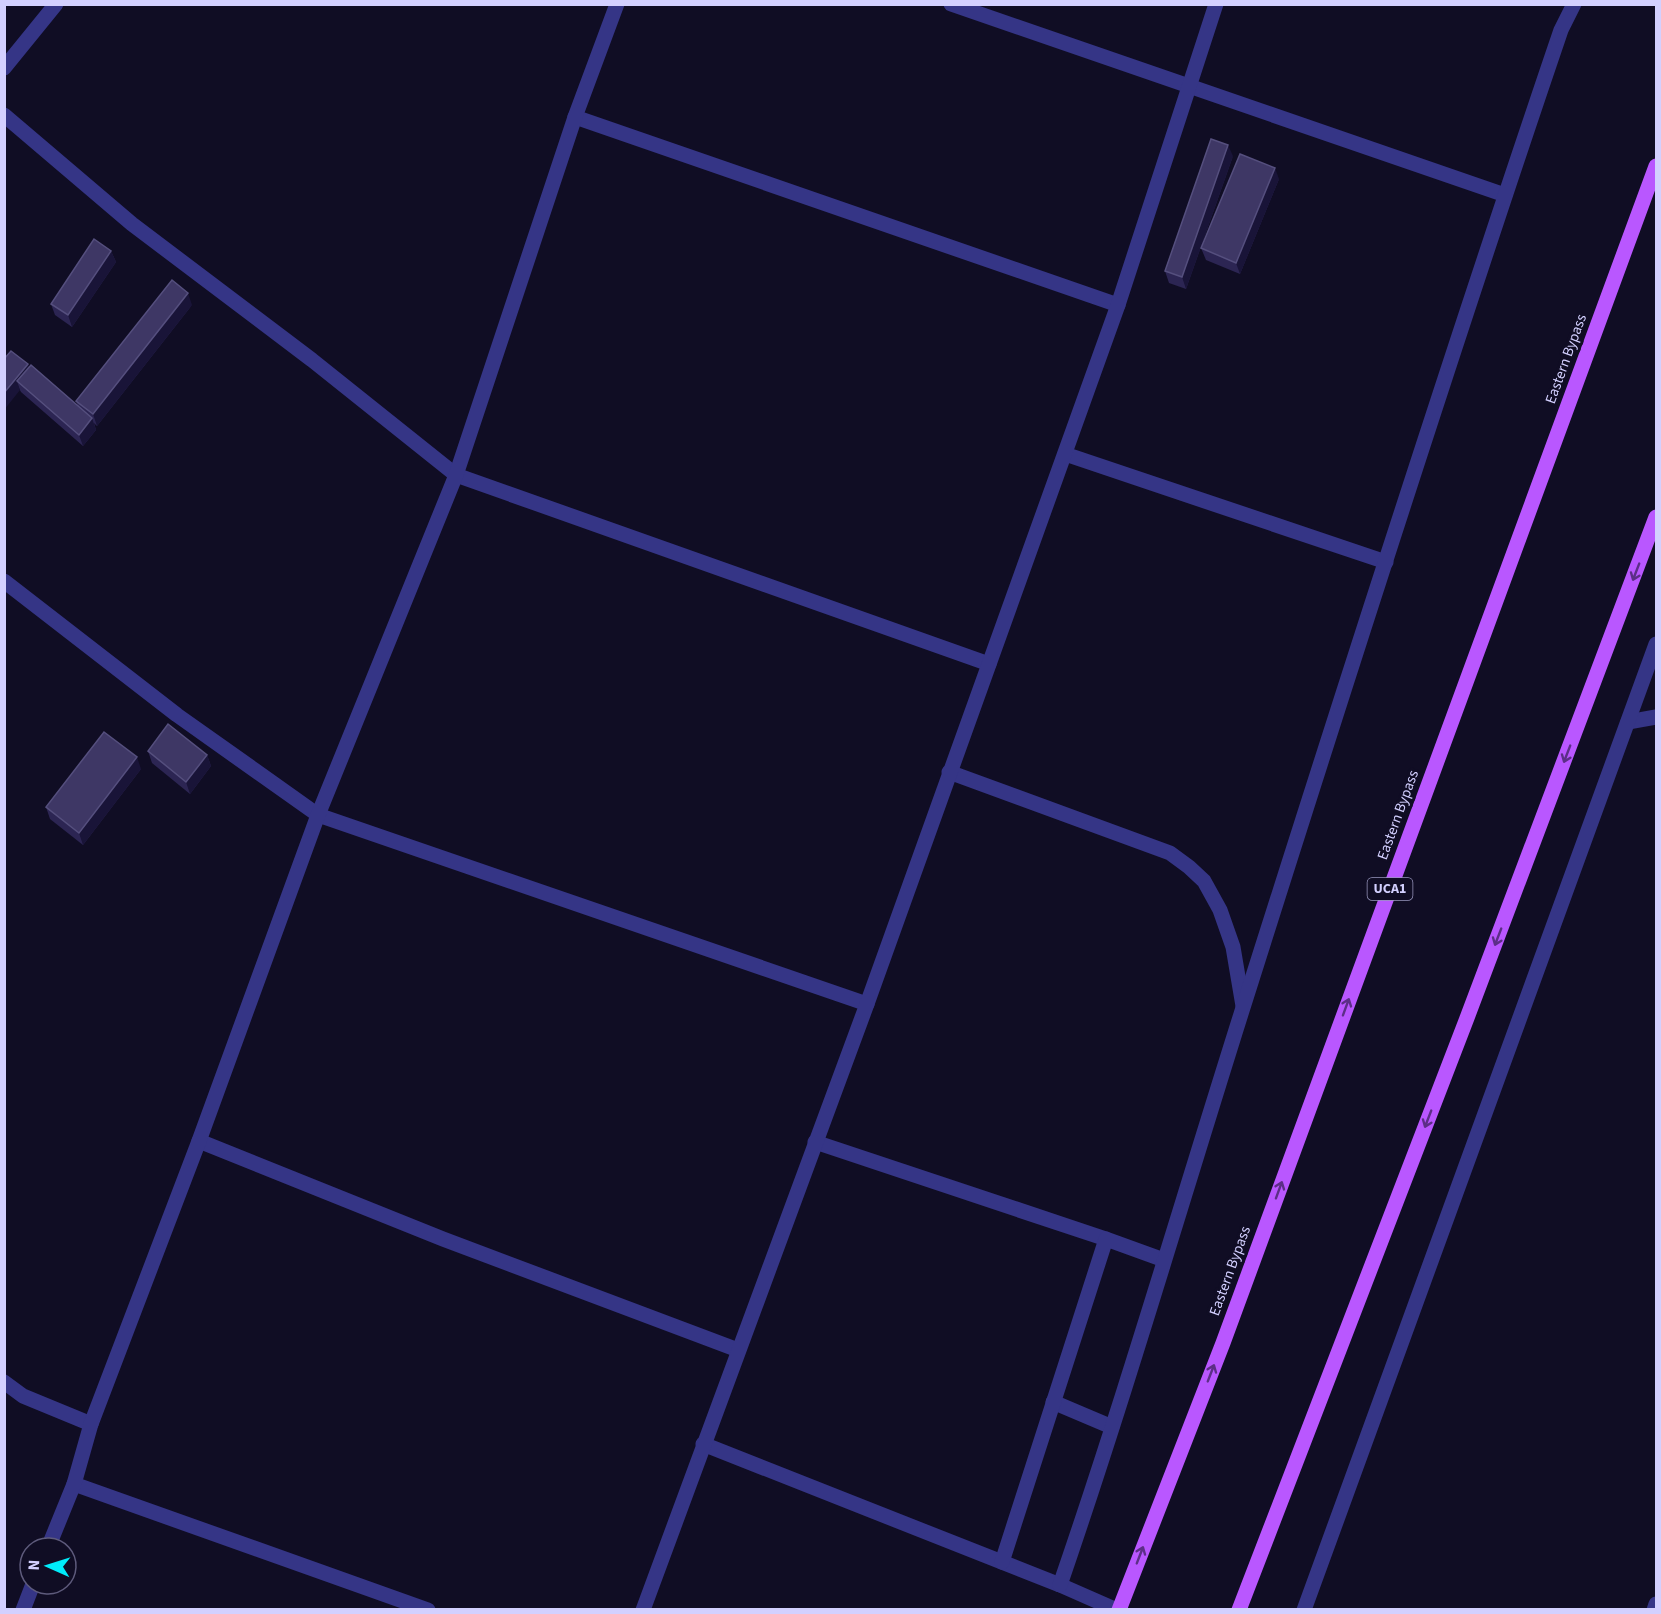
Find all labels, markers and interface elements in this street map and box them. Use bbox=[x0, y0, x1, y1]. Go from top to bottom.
street label: Eastern Bypass bbox=[1540, 311, 1592, 407]
one-way arrow bbox=[1630, 562, 1641, 581]
one-way arrow bbox=[1561, 745, 1572, 763]
street label: Eastern Bypass bbox=[1372, 767, 1424, 863]
road number: UCA1 bbox=[1368, 878, 1412, 900]
one-way arrow bbox=[1492, 927, 1503, 946]
one-way arrow bbox=[1342, 999, 1353, 1017]
one-way arrow bbox=[1422, 1109, 1433, 1128]
one-way arrow bbox=[1274, 1182, 1285, 1200]
street label: Eastern Bypass bbox=[1204, 1223, 1256, 1319]
one-way arrow bbox=[1206, 1364, 1217, 1383]
north arrow bbox=[18, 1536, 78, 1596]
one-way arrow bbox=[1136, 1546, 1147, 1565]
text: N bbox=[23, 1559, 45, 1571]

